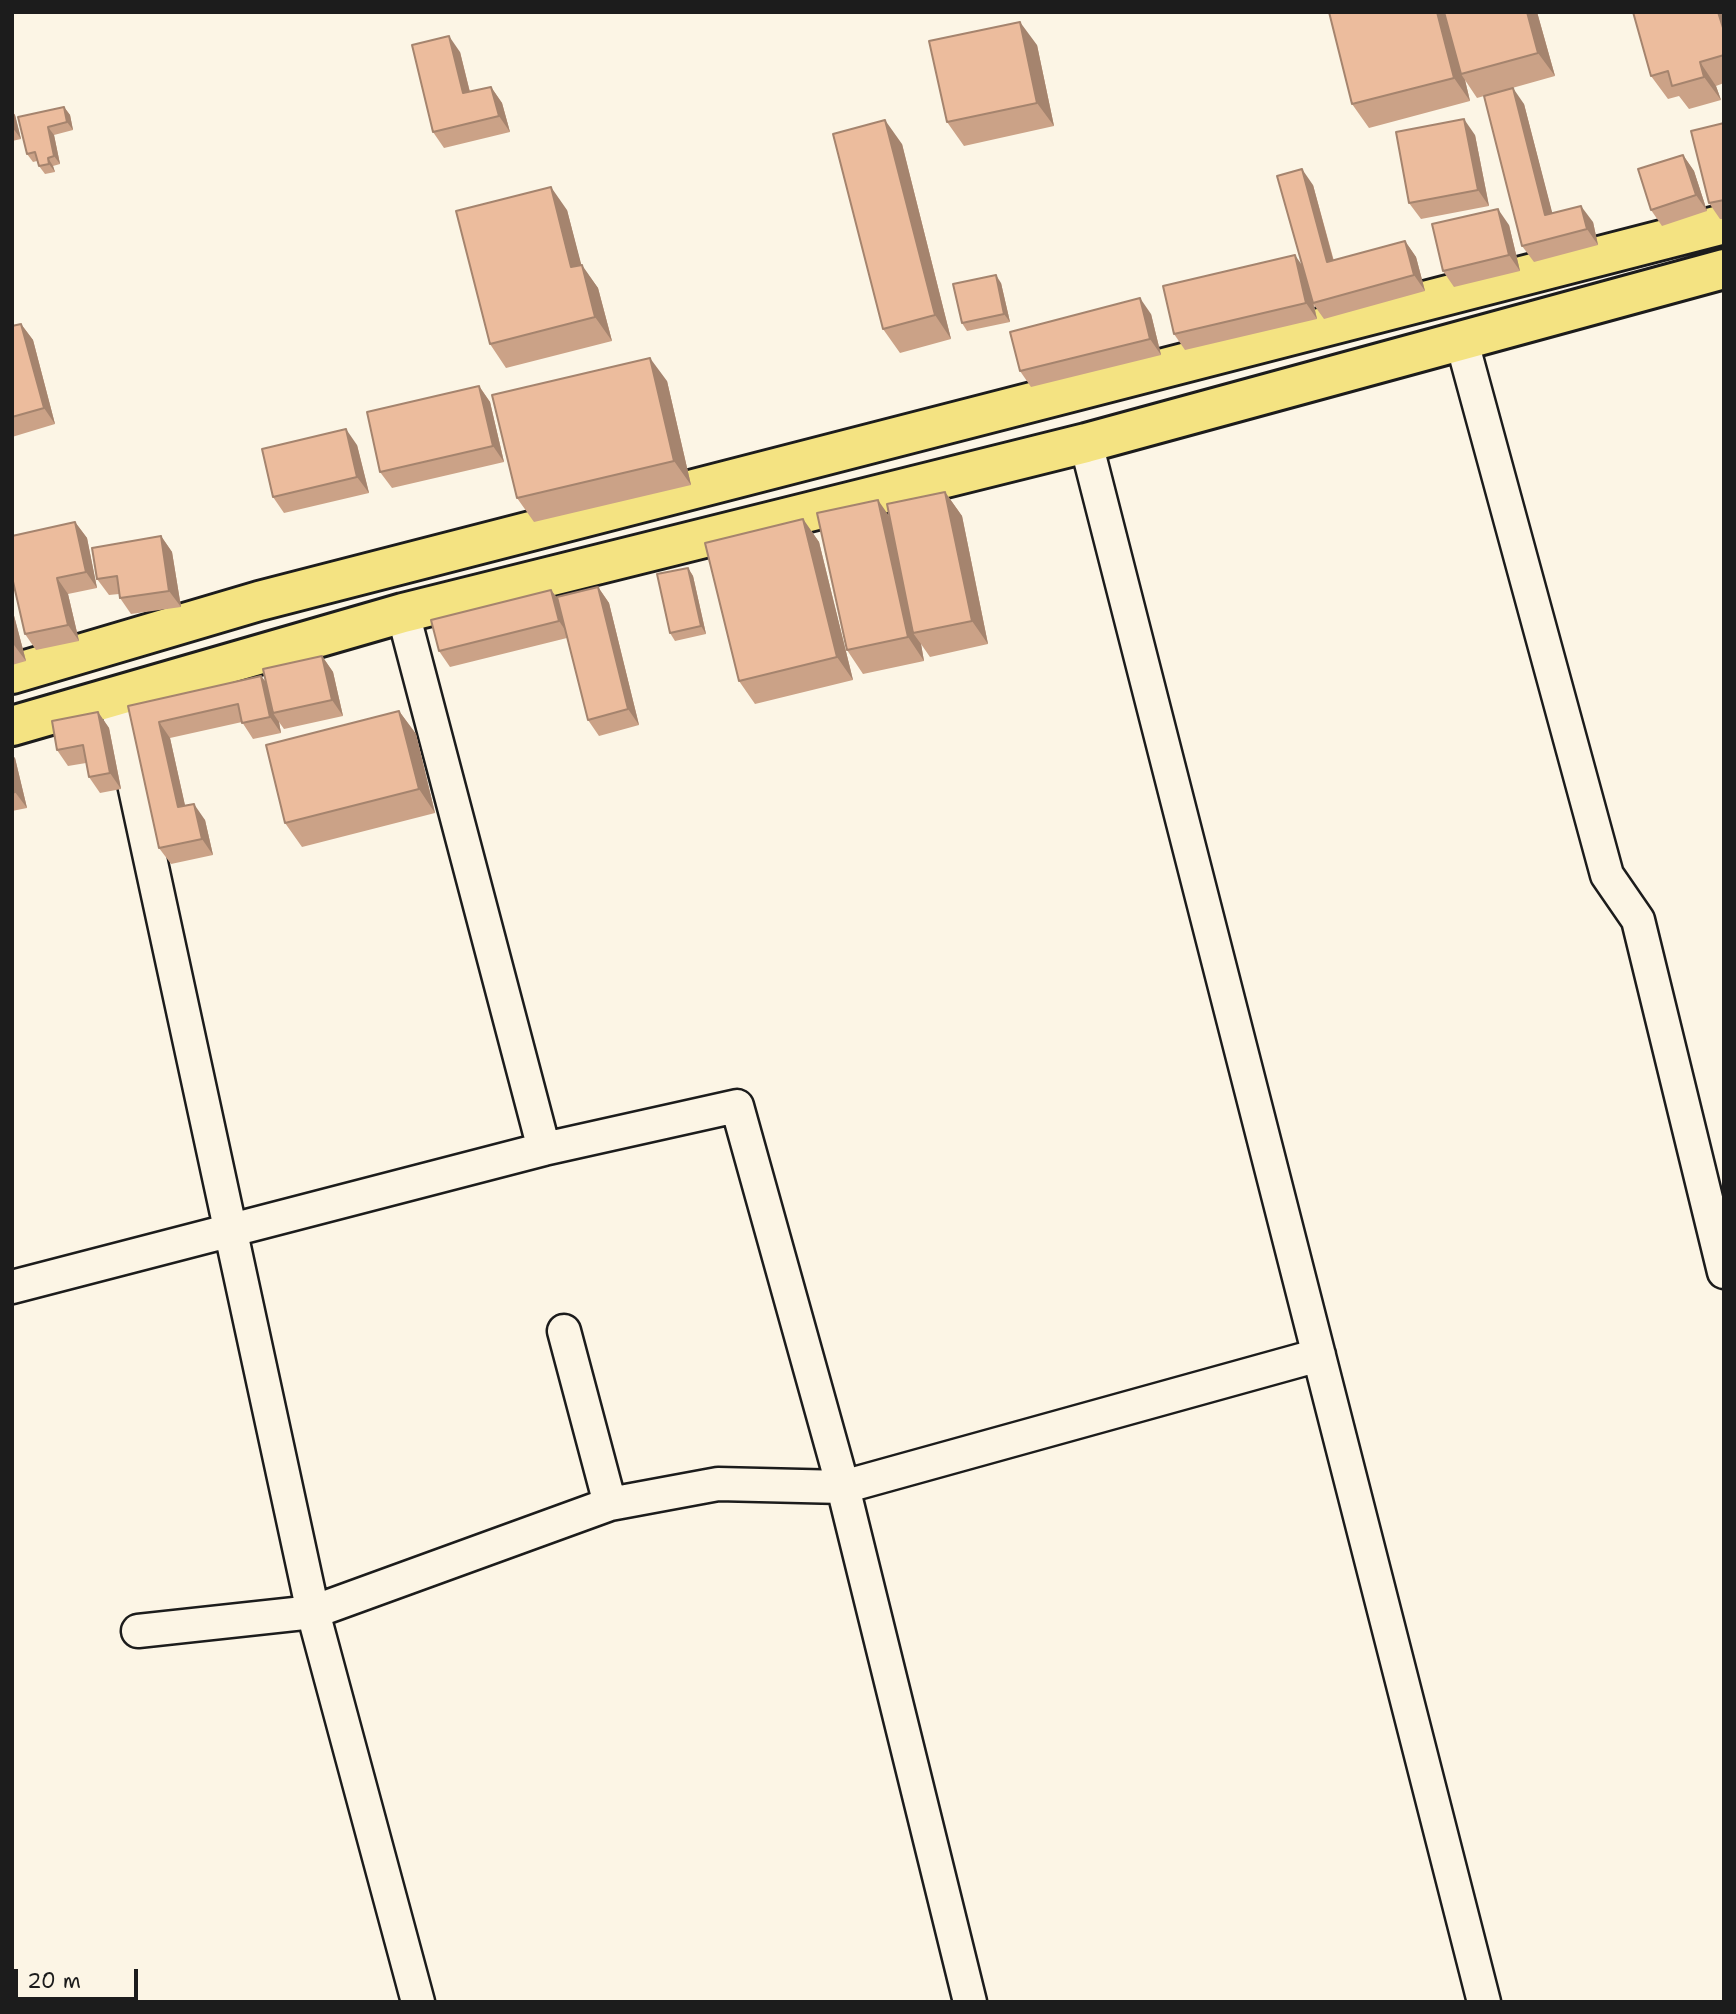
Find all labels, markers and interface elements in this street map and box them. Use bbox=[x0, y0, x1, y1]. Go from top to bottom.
scale bar bbox=[18, 1954, 142, 1998]
text: 20 m bbox=[27, 1967, 81, 1995]

